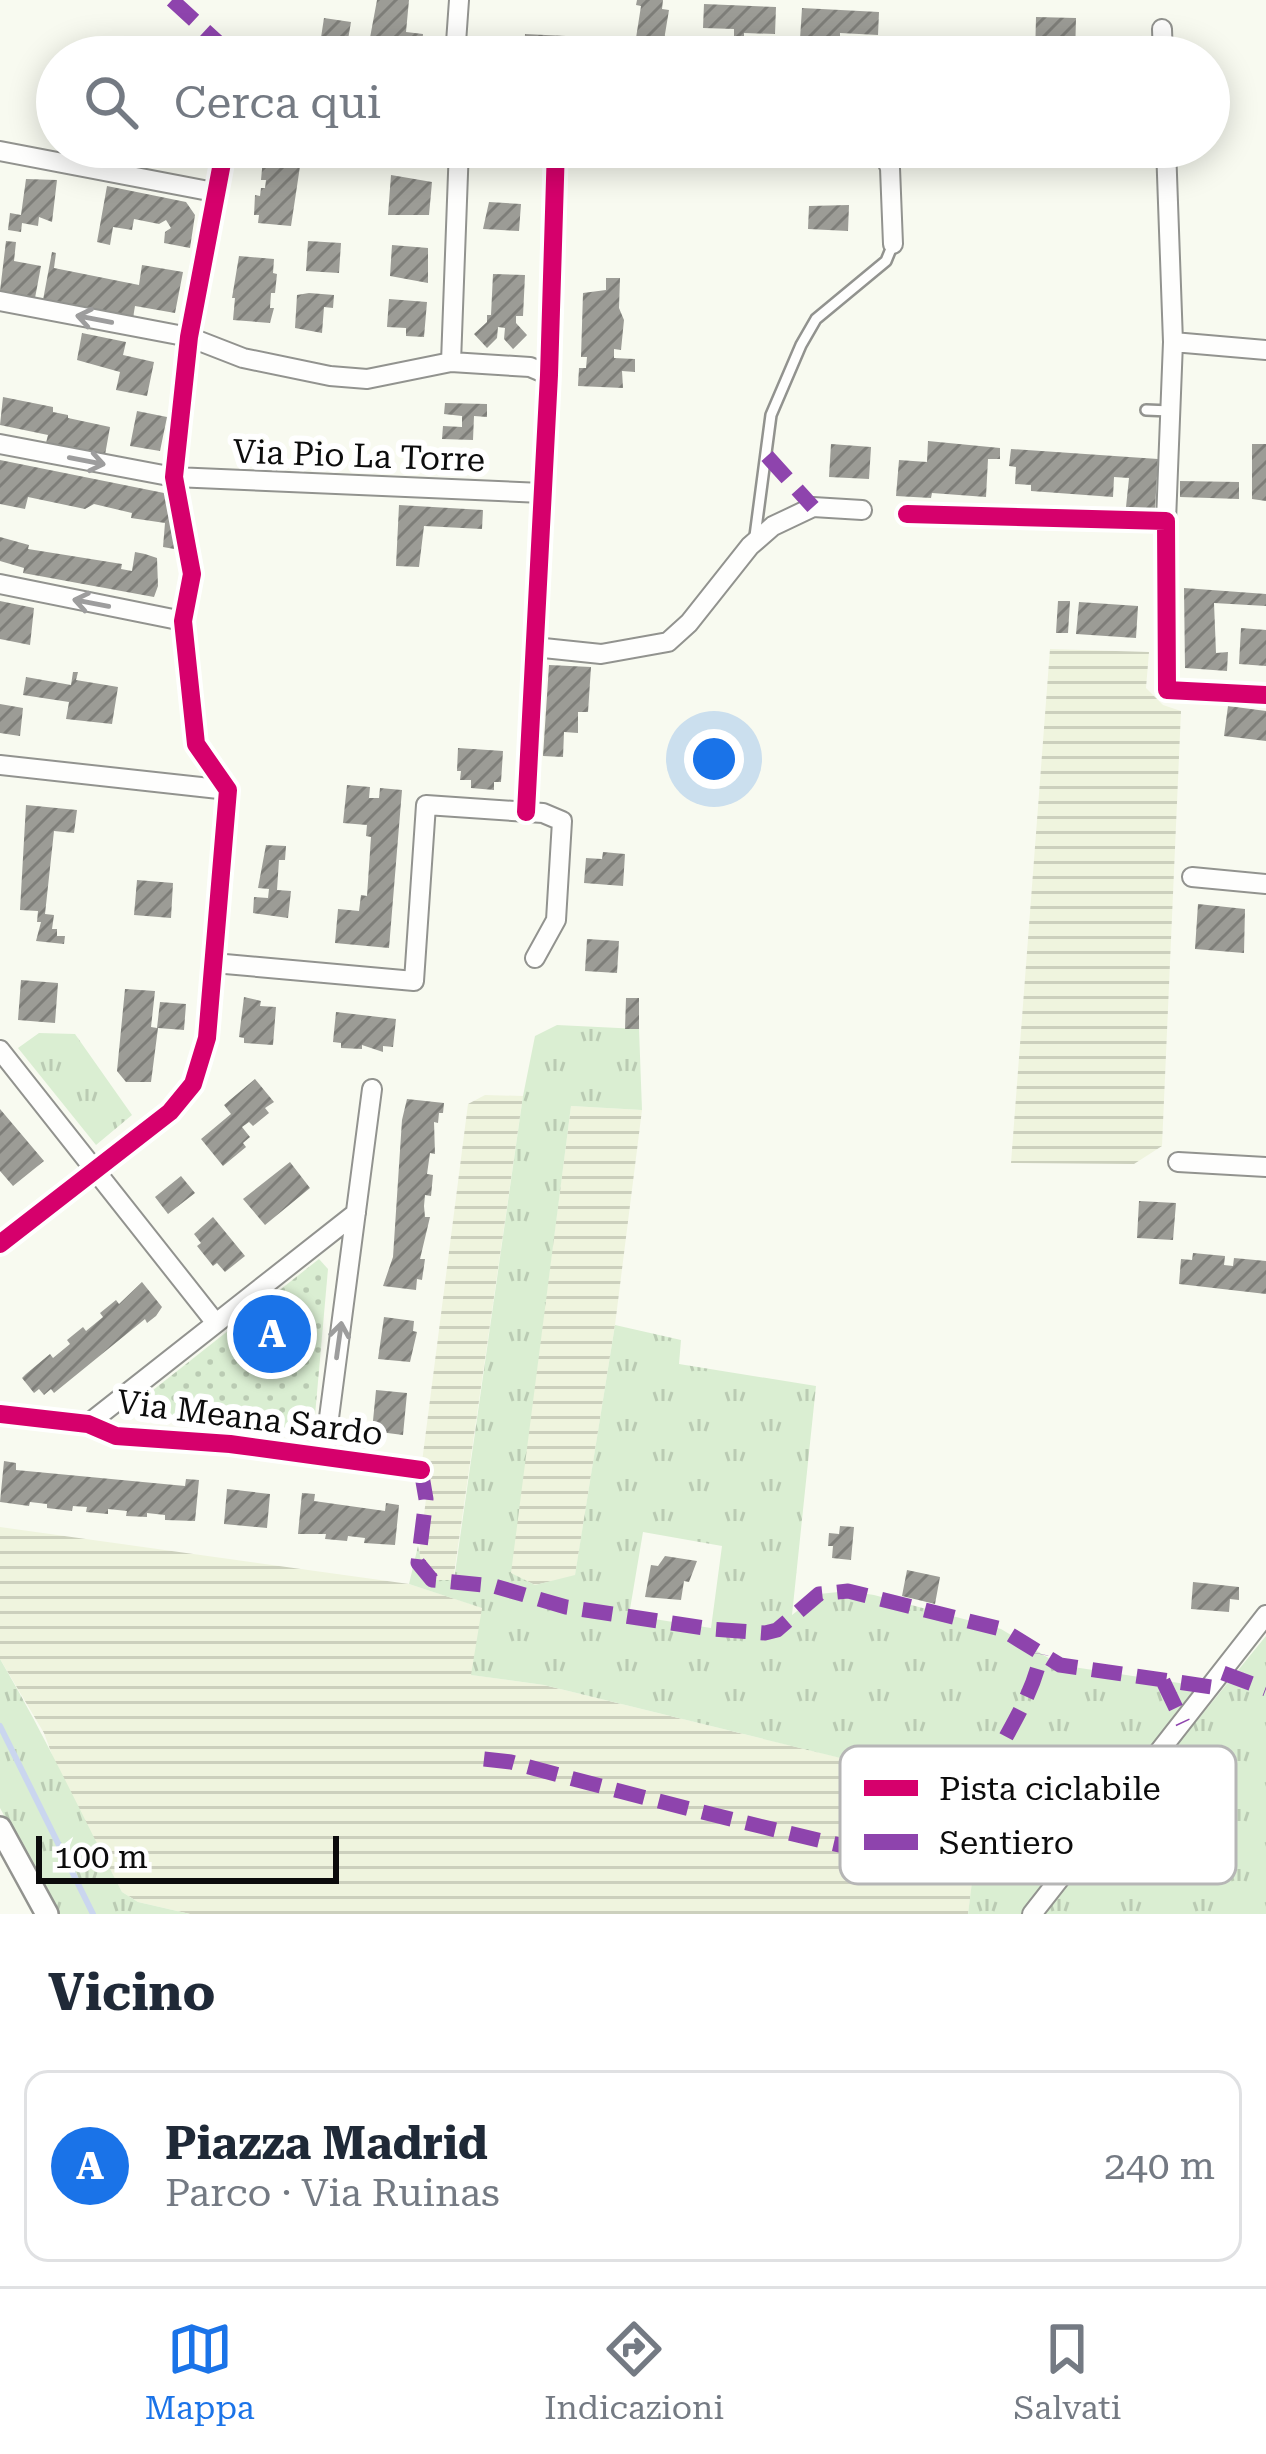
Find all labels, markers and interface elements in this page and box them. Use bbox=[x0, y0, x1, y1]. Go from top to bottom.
search box bbox=[36, 36, 1230, 168]
icon: search bbox=[78, 69, 144, 135]
text: Cerca qui bbox=[174, 76, 381, 129]
one-way arrow bbox=[76, 307, 115, 329]
street label: Via Pio La Torre bbox=[232, 432, 486, 479]
one-way arrow bbox=[67, 451, 106, 473]
one-way arrow bbox=[73, 590, 111, 613]
your location bbox=[684, 729, 744, 789]
pin: A bbox=[233, 1289, 311, 1379]
one-way arrow bbox=[328, 1321, 351, 1360]
street label: Via Meana Sardo bbox=[115, 1382, 385, 1453]
legend bbox=[840, 1746, 1236, 1884]
text: Pista ciclabile bbox=[939, 1769, 1161, 1808]
text: Sentiero bbox=[939, 1823, 1074, 1862]
scale bar bbox=[36, 1830, 339, 1883]
text: 100 m bbox=[54, 1837, 148, 1876]
text: Vicino bbox=[48, 1963, 216, 2022]
text: Piazza Madrid bbox=[165, 2117, 488, 2170]
text: A bbox=[76, 2143, 104, 2189]
text: 240 m bbox=[1104, 2143, 1215, 2189]
text: Parco · Via Ruinas bbox=[165, 2170, 500, 2216]
tab: Mappa bbox=[145, 2316, 255, 2427]
tab: Indicazioni bbox=[544, 2316, 724, 2427]
tab: Salvati bbox=[1014, 2316, 1121, 2427]

